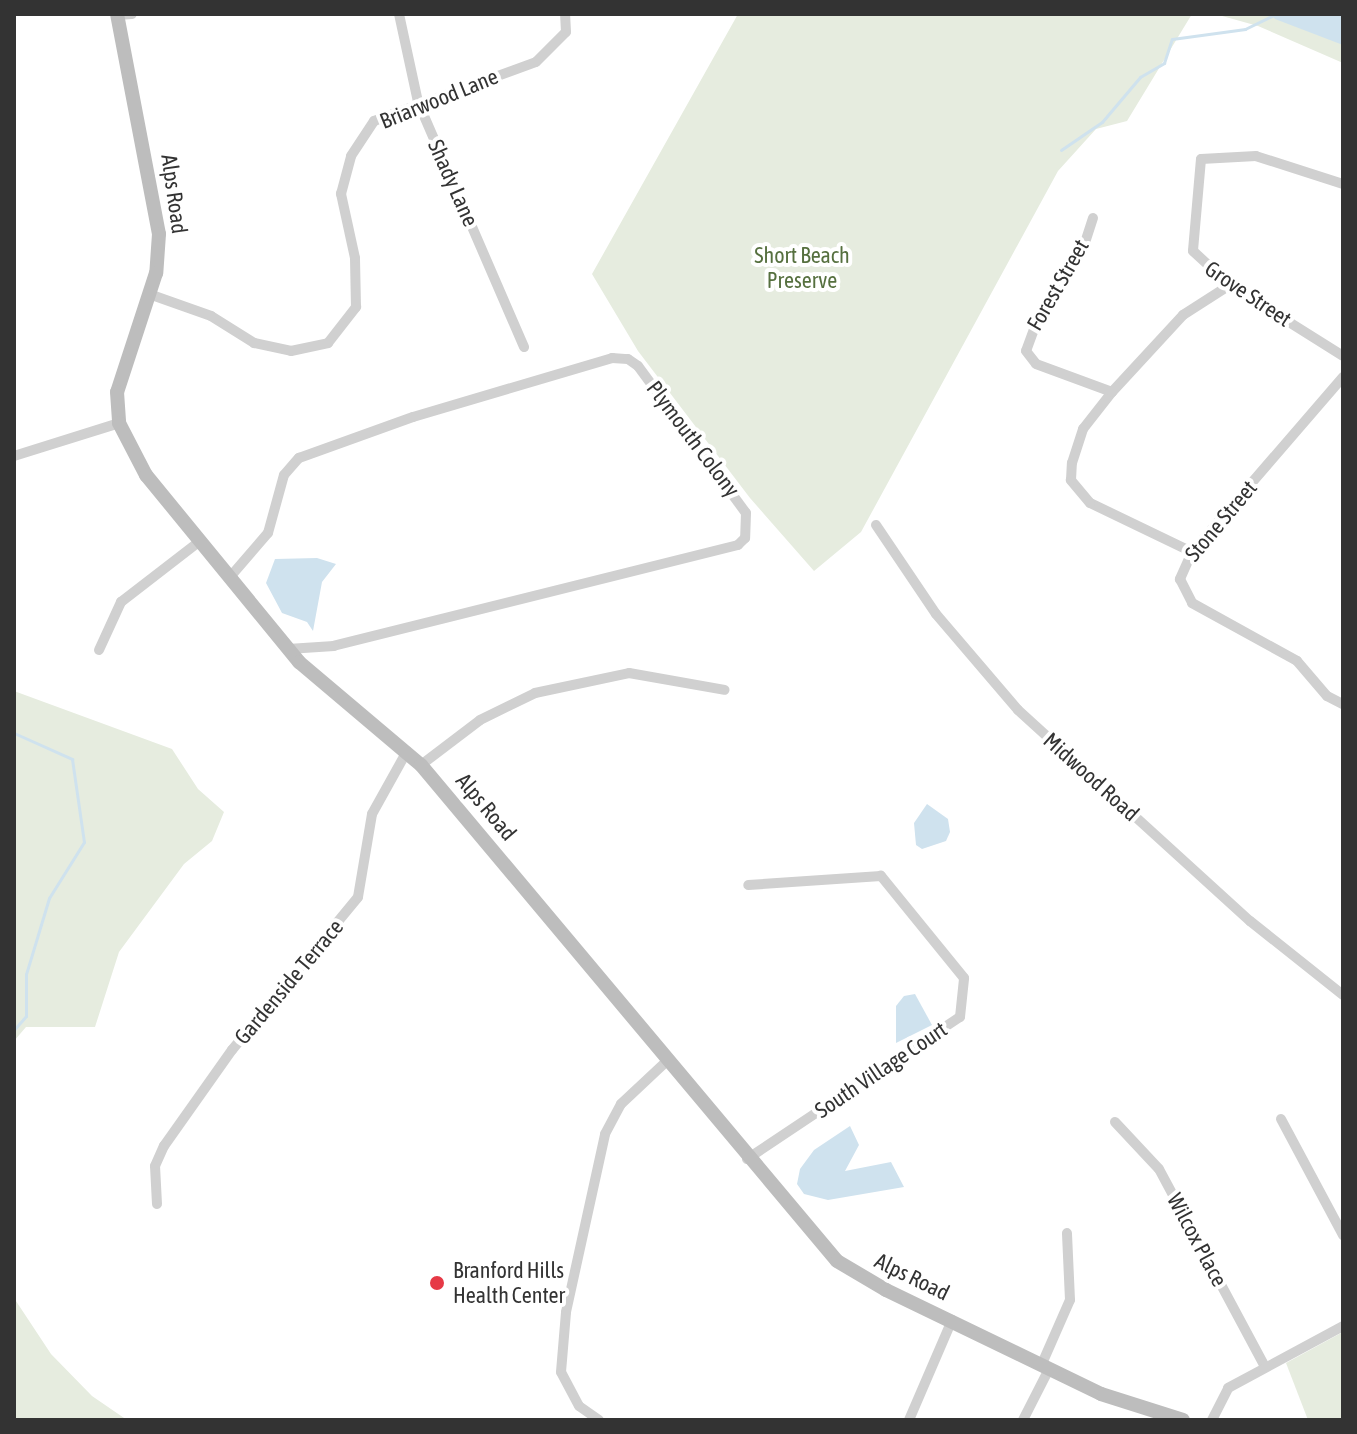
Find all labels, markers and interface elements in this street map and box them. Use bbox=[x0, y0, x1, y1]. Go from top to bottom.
street label: Briarwood Lane bbox=[376, 63, 502, 135]
street label: Shady Lane bbox=[422, 136, 484, 230]
street label: Alps Road bbox=[155, 153, 193, 235]
street label: Forest Street bbox=[1021, 235, 1095, 335]
park label: Short Beach Preserve bbox=[754, 242, 850, 294]
street label: Grove Street bbox=[1200, 256, 1296, 332]
street label: Plymouth Colony bbox=[641, 376, 745, 502]
street label: Stone Street bbox=[1180, 475, 1262, 567]
street label: Midwood Road bbox=[1038, 727, 1144, 827]
street label: Alps Road bbox=[450, 768, 522, 846]
street label: Gardenside Terrace bbox=[229, 914, 349, 1050]
street label: South Village Court bbox=[810, 1016, 952, 1124]
street label: Wilcox Place bbox=[1161, 1189, 1233, 1291]
street label: Alps Road bbox=[870, 1248, 954, 1306]
place label: Branford Hills Health Center bbox=[453, 1257, 565, 1308]
marker: Branford Hills Health Center bbox=[428, 1274, 446, 1292]

